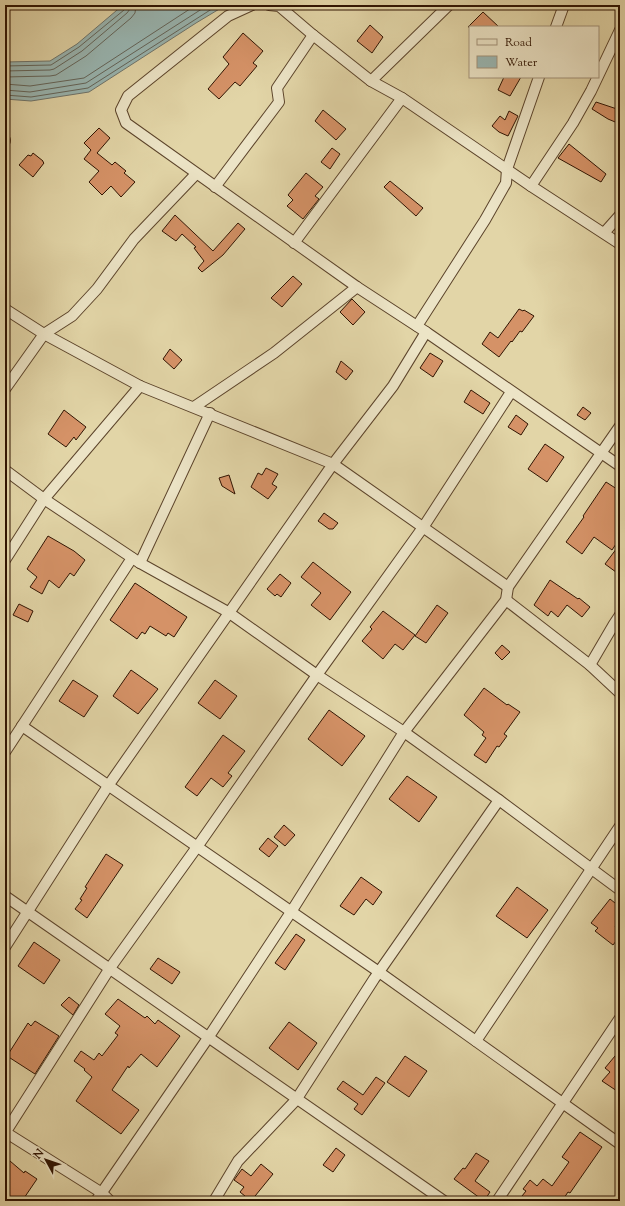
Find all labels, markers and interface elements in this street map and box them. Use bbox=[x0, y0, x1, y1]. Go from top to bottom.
legend bbox=[469, 26, 599, 78]
text: Road bbox=[505, 34, 532, 52]
text: Water bbox=[505, 54, 538, 72]
north arrow bbox=[26, 1140, 66, 1180]
text: N bbox=[30, 1146, 48, 1163]

